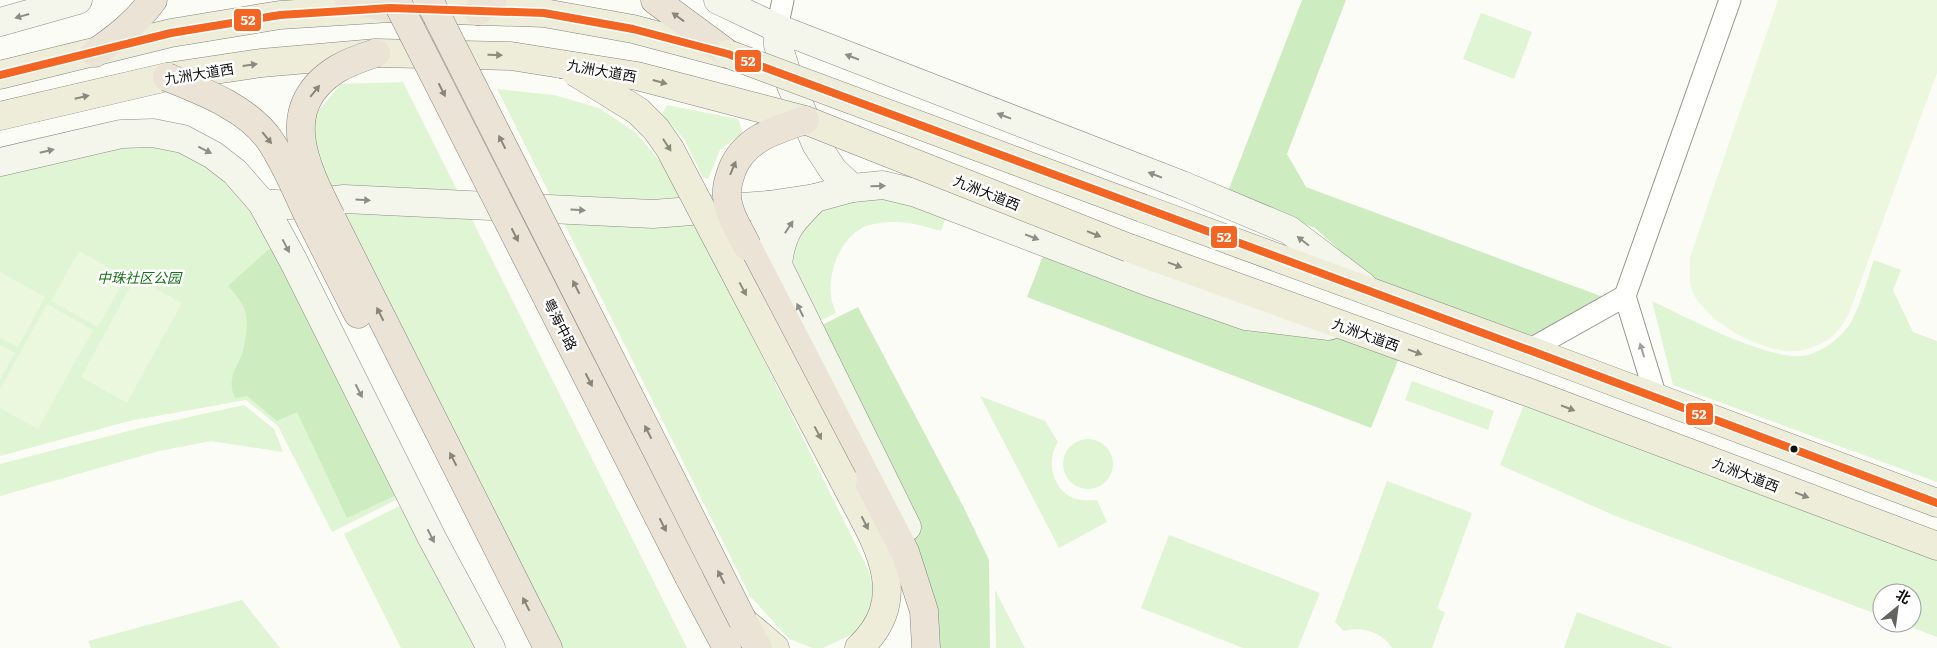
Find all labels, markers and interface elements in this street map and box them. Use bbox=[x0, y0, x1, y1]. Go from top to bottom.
line badge: 52 bbox=[233, 8, 262, 32]
text: 52 bbox=[241, 9, 256, 29]
one-way arrow bbox=[672, 11, 685, 22]
one-way arrow bbox=[15, 12, 30, 20]
line badge: 52 bbox=[734, 49, 762, 73]
text: 52 bbox=[741, 50, 756, 70]
one-way arrow bbox=[487, 52, 503, 60]
one-way arrow bbox=[844, 53, 859, 61]
street label: 九洲大道西 bbox=[566, 54, 638, 86]
street label: 九洲大道西 bbox=[163, 58, 235, 88]
one-way arrow bbox=[243, 61, 259, 69]
one-way arrow bbox=[653, 78, 668, 86]
one-way arrow bbox=[438, 83, 446, 97]
one-way arrow bbox=[310, 84, 321, 97]
one-way arrow bbox=[74, 93, 89, 101]
one-way arrow bbox=[996, 112, 1011, 119]
one-way arrow bbox=[262, 132, 272, 145]
one-way arrow bbox=[498, 135, 506, 149]
one-way arrow bbox=[663, 139, 672, 152]
one-way arrow bbox=[198, 146, 212, 155]
one-way arrow bbox=[40, 147, 55, 155]
one-way arrow bbox=[730, 161, 738, 175]
street label: 九洲大道西 bbox=[951, 170, 1023, 214]
one-way arrow bbox=[1148, 170, 1162, 178]
one-way arrow bbox=[870, 182, 886, 190]
one-way arrow bbox=[356, 196, 372, 204]
one-way arrow bbox=[570, 207, 586, 215]
one-way arrow bbox=[784, 221, 794, 234]
line badge: 52 bbox=[1210, 225, 1238, 249]
text: 52 bbox=[1217, 226, 1232, 246]
one-way arrow bbox=[511, 228, 519, 242]
one-way arrow bbox=[1086, 231, 1101, 238]
one-way arrow bbox=[1024, 234, 1039, 241]
one-way arrow bbox=[1296, 236, 1310, 246]
one-way arrow bbox=[281, 239, 290, 253]
one-way arrow bbox=[1168, 261, 1183, 269]
park label: 中珠社区公园 bbox=[97, 267, 183, 287]
one-way arrow bbox=[571, 280, 579, 294]
one-way arrow bbox=[739, 282, 747, 296]
street label: 粤海中路 bbox=[539, 295, 583, 353]
one-way arrow bbox=[796, 303, 804, 317]
one-way arrow bbox=[376, 307, 384, 321]
street label: 九洲大道西 bbox=[1330, 313, 1402, 355]
one-way arrow bbox=[1637, 343, 1645, 358]
one-way arrow bbox=[1408, 348, 1423, 356]
one-way arrow bbox=[585, 373, 593, 387]
one-way arrow bbox=[355, 384, 363, 398]
line badge: 52 bbox=[1685, 402, 1714, 426]
text: 52 bbox=[1692, 403, 1707, 423]
one-way arrow bbox=[1560, 404, 1575, 412]
one-way arrow bbox=[644, 425, 652, 439]
one-way arrow bbox=[814, 426, 823, 440]
unlabelled marker bbox=[1789, 444, 1799, 454]
one-way arrow bbox=[449, 452, 457, 466]
street label: 九洲大道西 bbox=[1710, 452, 1782, 496]
one-way arrow bbox=[1795, 491, 1810, 499]
one-way arrow bbox=[861, 516, 869, 530]
one-way arrow bbox=[659, 517, 667, 532]
one-way arrow bbox=[427, 529, 435, 543]
one-way arrow bbox=[717, 570, 725, 584]
north arrow bbox=[1872, 583, 1922, 633]
text: 北 bbox=[1893, 584, 1915, 608]
one-way arrow bbox=[522, 597, 530, 612]

